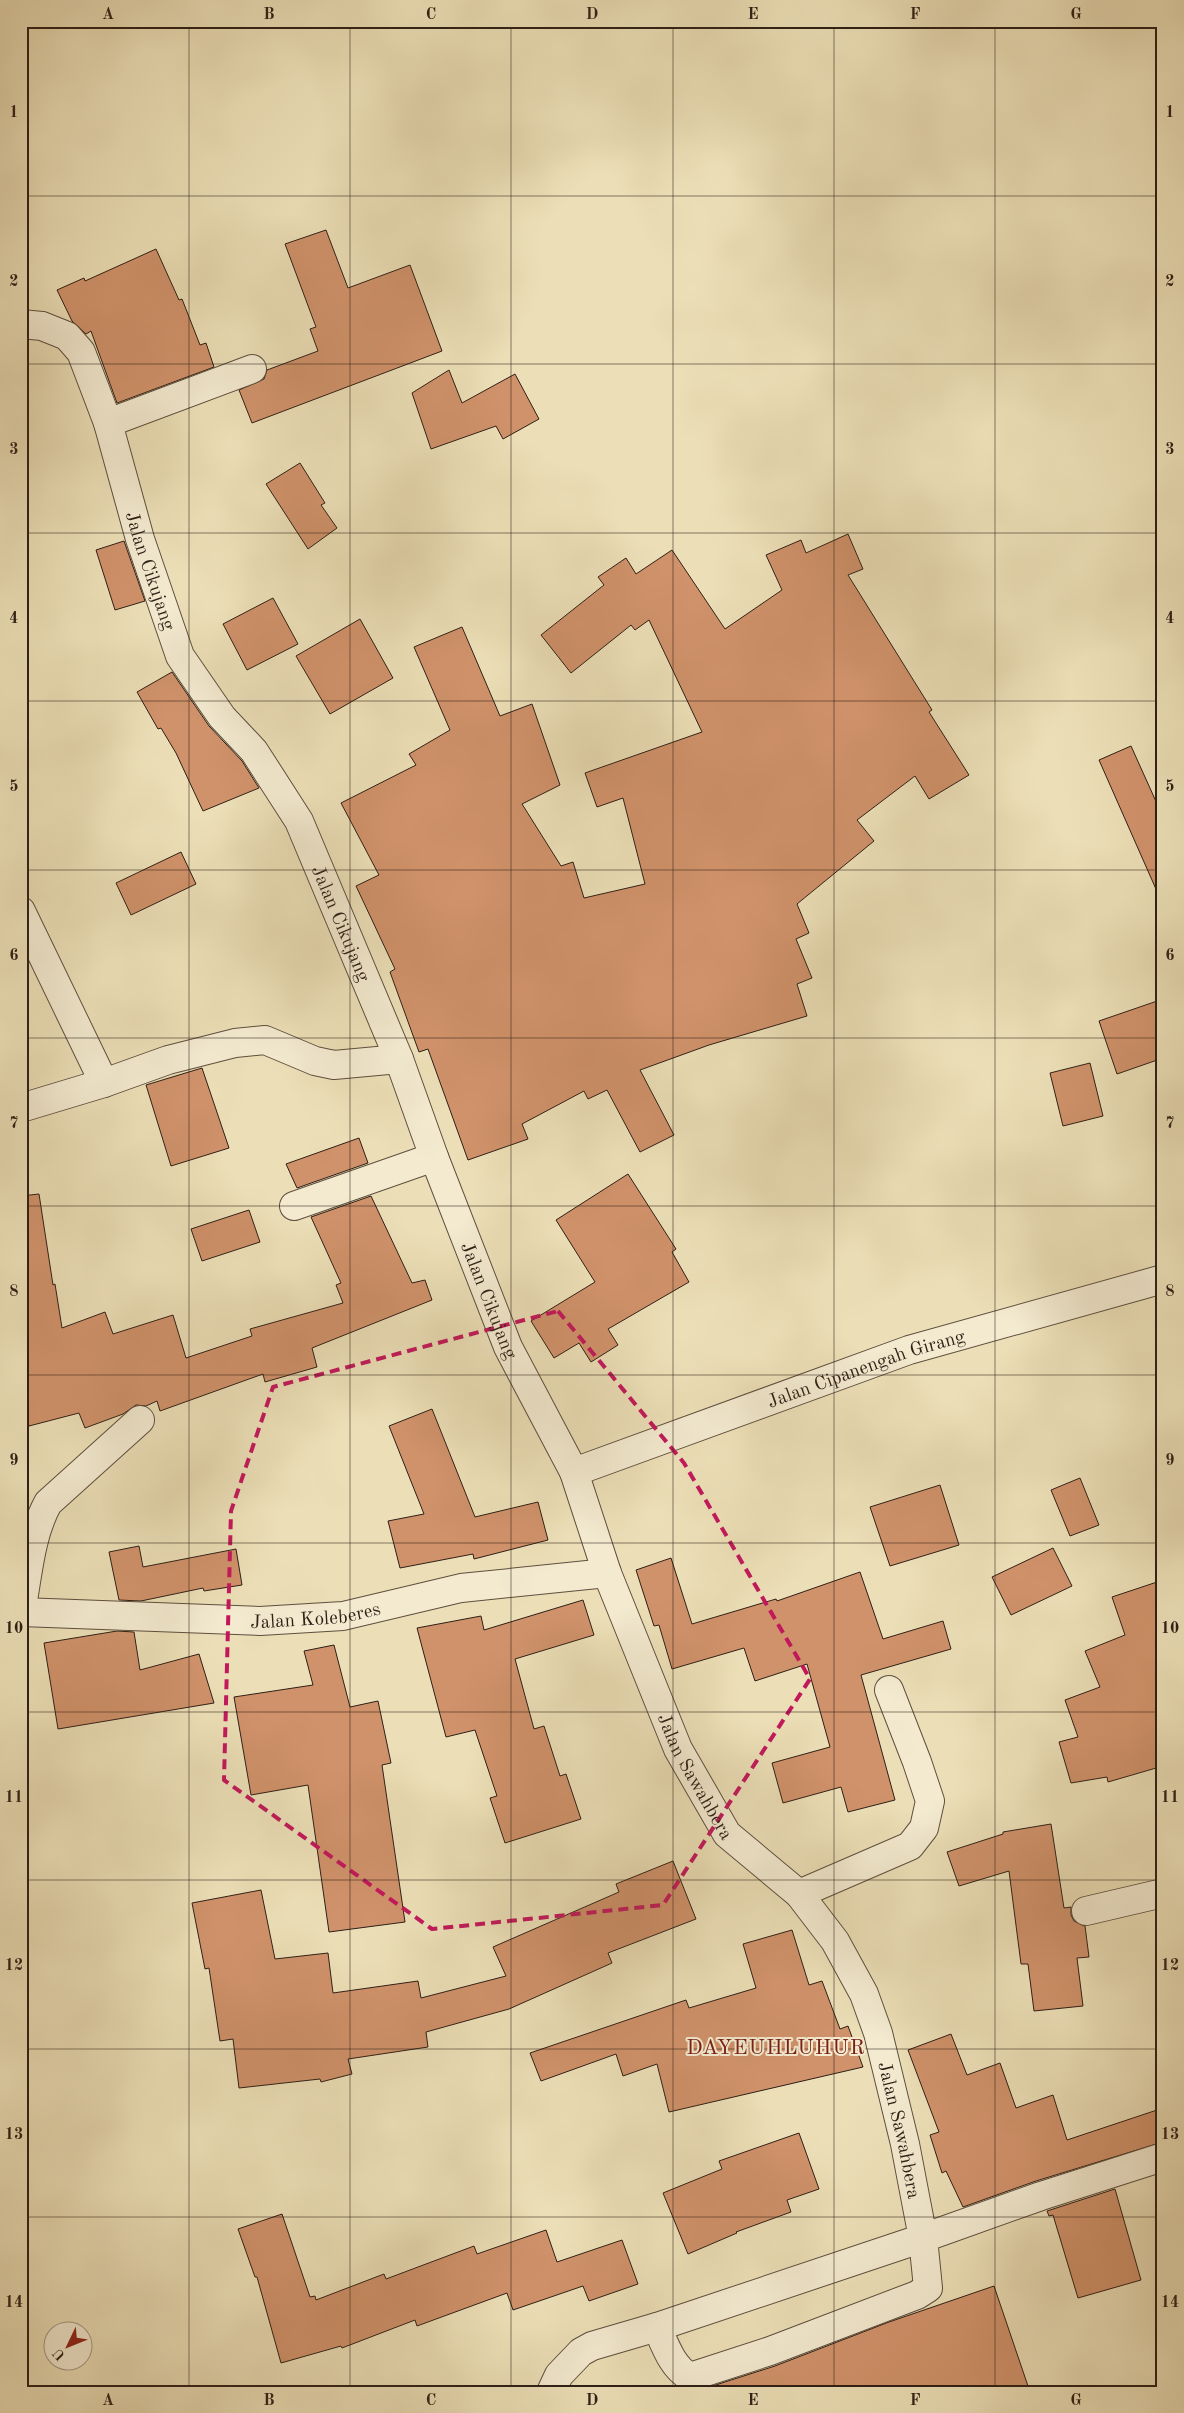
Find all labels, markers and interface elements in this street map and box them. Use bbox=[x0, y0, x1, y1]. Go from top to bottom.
text: A bbox=[102, 7, 114, 23]
text: B bbox=[263, 7, 275, 23]
text: C bbox=[426, 7, 436, 23]
text: D bbox=[586, 7, 598, 23]
text: E bbox=[747, 7, 759, 23]
text: F bbox=[910, 7, 921, 23]
text: G bbox=[1070, 7, 1082, 23]
text: 1 bbox=[9, 105, 19, 121]
text: 1 bbox=[1165, 105, 1175, 121]
text: 2 bbox=[9, 274, 19, 290]
text: 2 bbox=[1165, 274, 1175, 290]
text: 3 bbox=[9, 442, 19, 458]
text: 3 bbox=[1165, 442, 1175, 458]
street label: Jalan Cikujang bbox=[121, 510, 178, 634]
text: 4 bbox=[9, 611, 19, 627]
text: 4 bbox=[1165, 611, 1175, 627]
text: 5 bbox=[9, 779, 19, 795]
text: 5 bbox=[1165, 779, 1175, 795]
street label: Jalan Cikujang bbox=[307, 863, 373, 986]
text: 6 bbox=[9, 948, 19, 964]
text: 6 bbox=[1165, 948, 1175, 964]
text: 7 bbox=[9, 1116, 19, 1132]
text: 7 bbox=[1165, 1116, 1175, 1132]
street label: Jalan Cikujang bbox=[456, 1240, 520, 1363]
text: 8 bbox=[9, 1284, 19, 1300]
text: 8 bbox=[1165, 1284, 1175, 1300]
street label: Jalan Cipanengah Girang bbox=[765, 1328, 968, 1413]
text: 9 bbox=[9, 1453, 19, 1469]
text: 9 bbox=[1165, 1453, 1175, 1469]
street label: Jalan Koleberes bbox=[250, 1600, 383, 1633]
text: 10 bbox=[5, 1621, 23, 1637]
text: 10 bbox=[1161, 1621, 1179, 1637]
street label: Jalan Sawahbera bbox=[653, 1711, 735, 1844]
text: 11 bbox=[5, 1790, 23, 1806]
text: 11 bbox=[1161, 1790, 1179, 1806]
text: 12 bbox=[5, 1958, 23, 1974]
text: 12 bbox=[1161, 1958, 1179, 1974]
district label: DAYEUHLUHUR bbox=[686, 2038, 866, 2059]
street label: Jalan Sawahbera bbox=[873, 2060, 922, 2201]
text: 13 bbox=[5, 2127, 23, 2143]
text: 13 bbox=[1161, 2127, 1179, 2143]
text: 14 bbox=[5, 2295, 23, 2311]
text: 14 bbox=[1161, 2295, 1179, 2311]
north arrow bbox=[42, 2320, 92, 2370]
text: U bbox=[50, 2345, 68, 2363]
text: A bbox=[102, 2393, 114, 2409]
text: B bbox=[263, 2393, 275, 2409]
text: C bbox=[426, 2393, 436, 2409]
text: D bbox=[586, 2393, 598, 2409]
text: E bbox=[747, 2393, 759, 2409]
text: F bbox=[910, 2393, 921, 2409]
text: G bbox=[1070, 2393, 1082, 2409]

